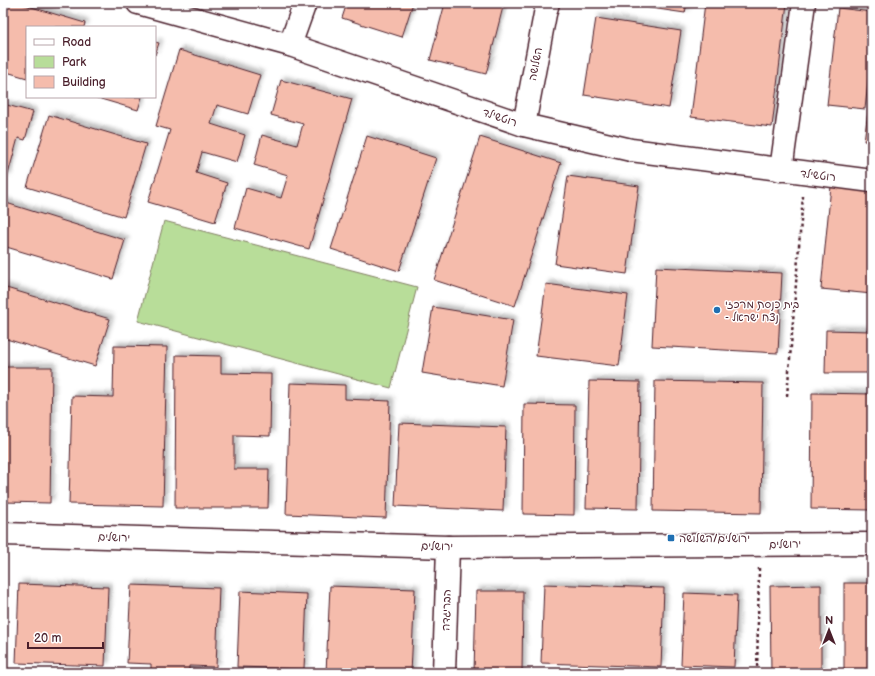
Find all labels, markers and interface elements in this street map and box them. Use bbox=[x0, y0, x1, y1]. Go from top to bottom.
legend bbox=[26, 26, 156, 98]
text: Road bbox=[62, 35, 91, 50]
street label: השלושה bbox=[526, 46, 545, 82]
text: Park bbox=[62, 55, 86, 70]
text: Building bbox=[62, 75, 106, 90]
street label: רוטשילד bbox=[481, 105, 519, 129]
street label: רוטשילד bbox=[799, 167, 837, 184]
place label: בית כנסת מרכזי - נצח ישראל bbox=[725, 298, 799, 324]
marker: בית כנסת מרכזי - נצח ישראל bbox=[712, 305, 722, 315]
street label: ירושלים bbox=[98, 530, 130, 545]
place label: ירושלים/השלושה bbox=[679, 532, 750, 545]
marker: ירושלים/השלושה bbox=[666, 533, 676, 543]
street label: ירושלים bbox=[769, 537, 801, 552]
street label: ירושלים bbox=[421, 540, 453, 553]
street label: הבריגדה bbox=[439, 589, 454, 631]
north arrow bbox=[809, 610, 849, 650]
text: N bbox=[825, 614, 833, 627]
scale bar bbox=[28, 624, 103, 650]
text: 20 m bbox=[34, 631, 61, 646]

